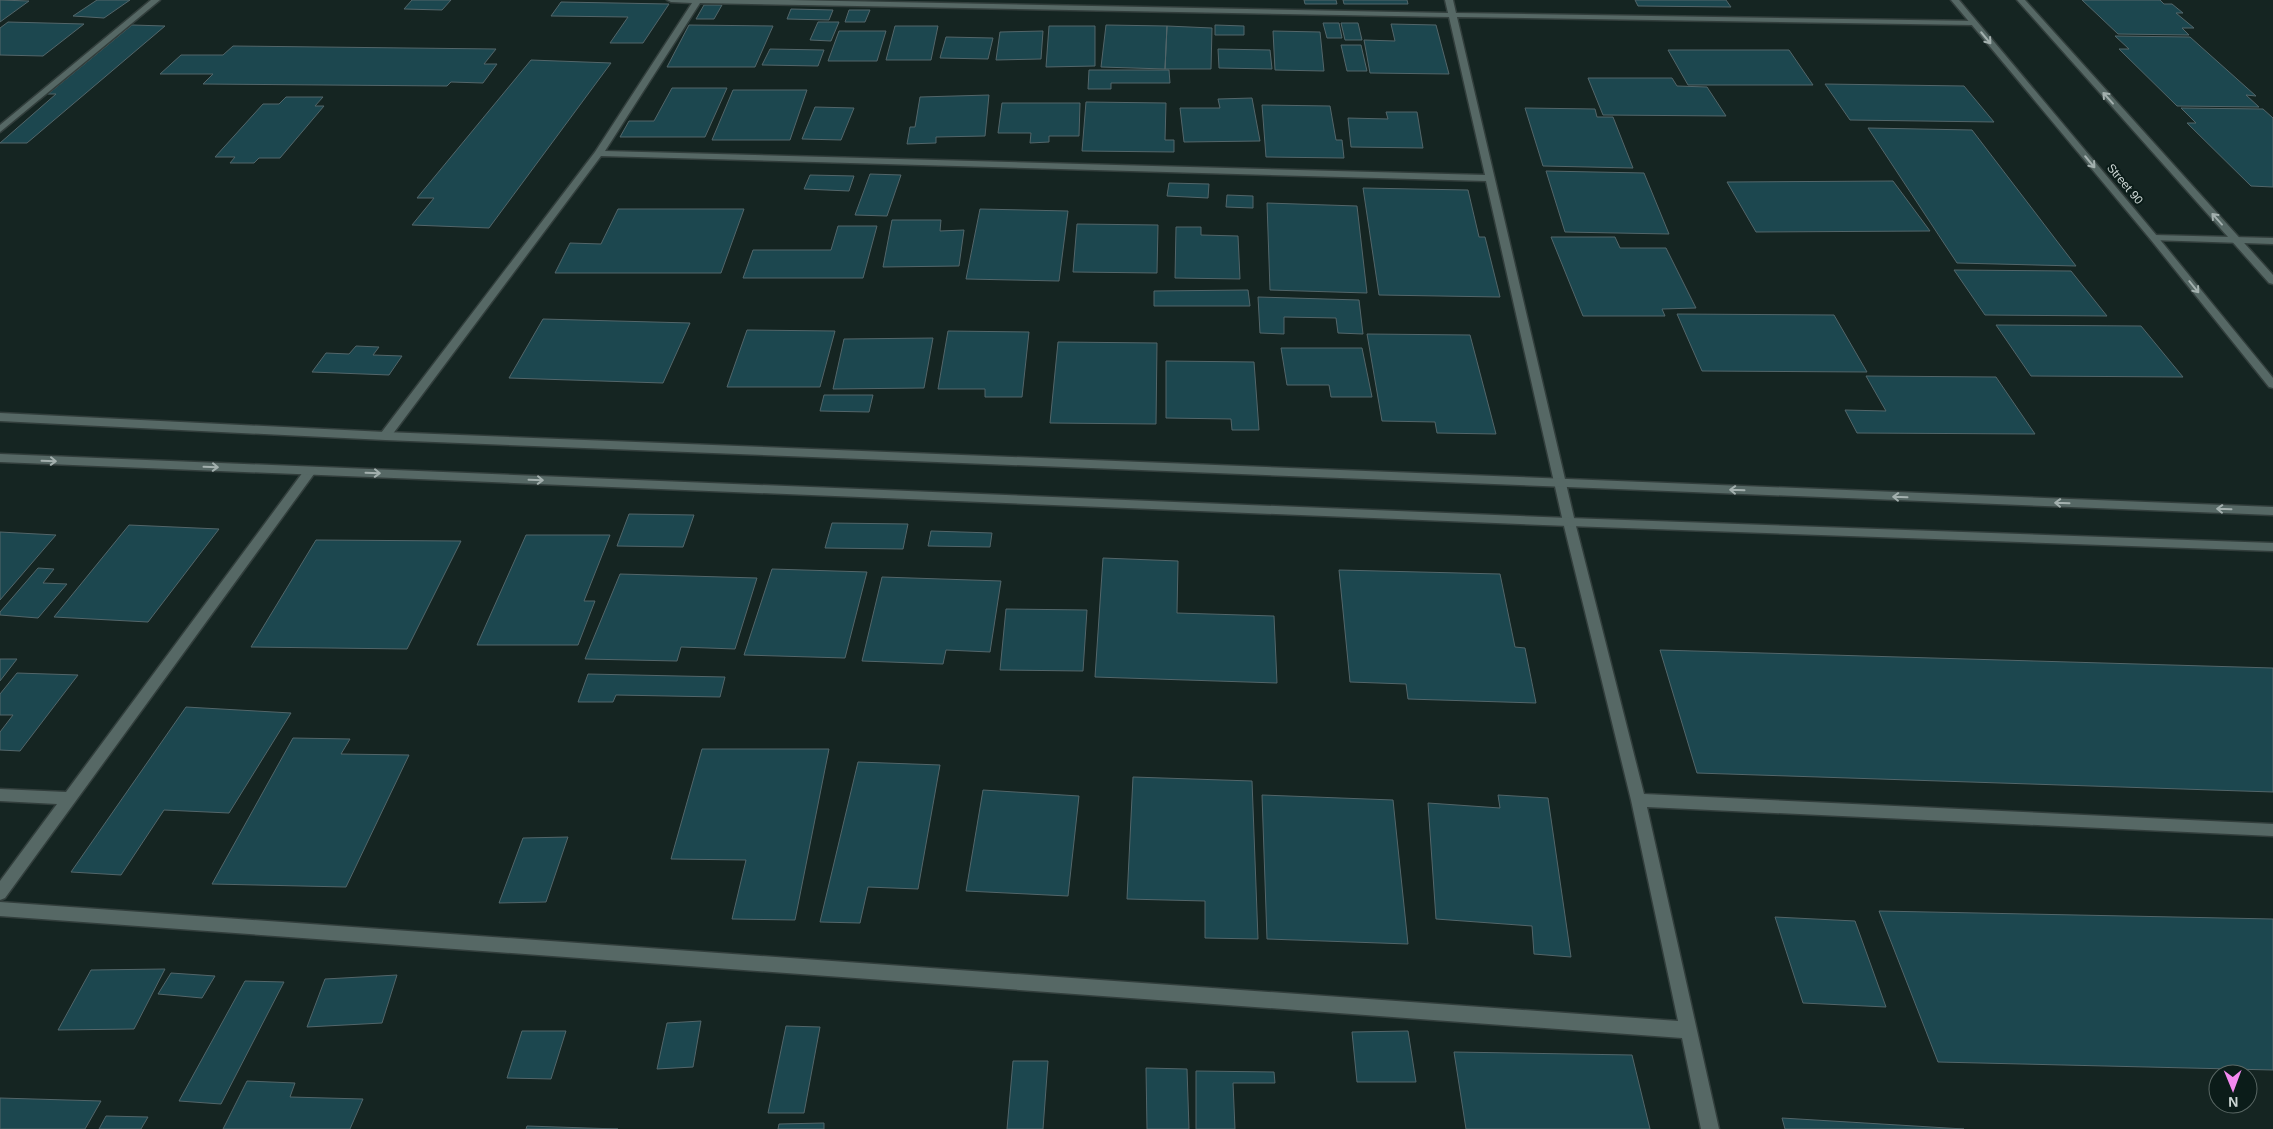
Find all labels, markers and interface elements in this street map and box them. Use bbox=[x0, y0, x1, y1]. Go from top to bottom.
one-way arrow bbox=[1980, 31, 1991, 44]
one-way arrow bbox=[2103, 92, 2114, 105]
one-way arrow bbox=[2085, 155, 2096, 168]
street label: Street 90 bbox=[2104, 161, 2146, 207]
one-way arrow bbox=[2211, 213, 2223, 226]
one-way arrow bbox=[2188, 280, 2199, 293]
one-way arrow bbox=[40, 456, 56, 465]
one-way arrow bbox=[203, 463, 219, 472]
one-way arrow bbox=[365, 469, 381, 478]
one-way arrow bbox=[528, 475, 544, 485]
one-way arrow bbox=[1729, 486, 1745, 495]
one-way arrow bbox=[1892, 492, 1908, 501]
one-way arrow bbox=[2054, 498, 2070, 508]
one-way arrow bbox=[2217, 504, 2233, 514]
north arrow bbox=[2208, 1064, 2258, 1114]
text: N bbox=[2228, 1094, 2238, 1110]

